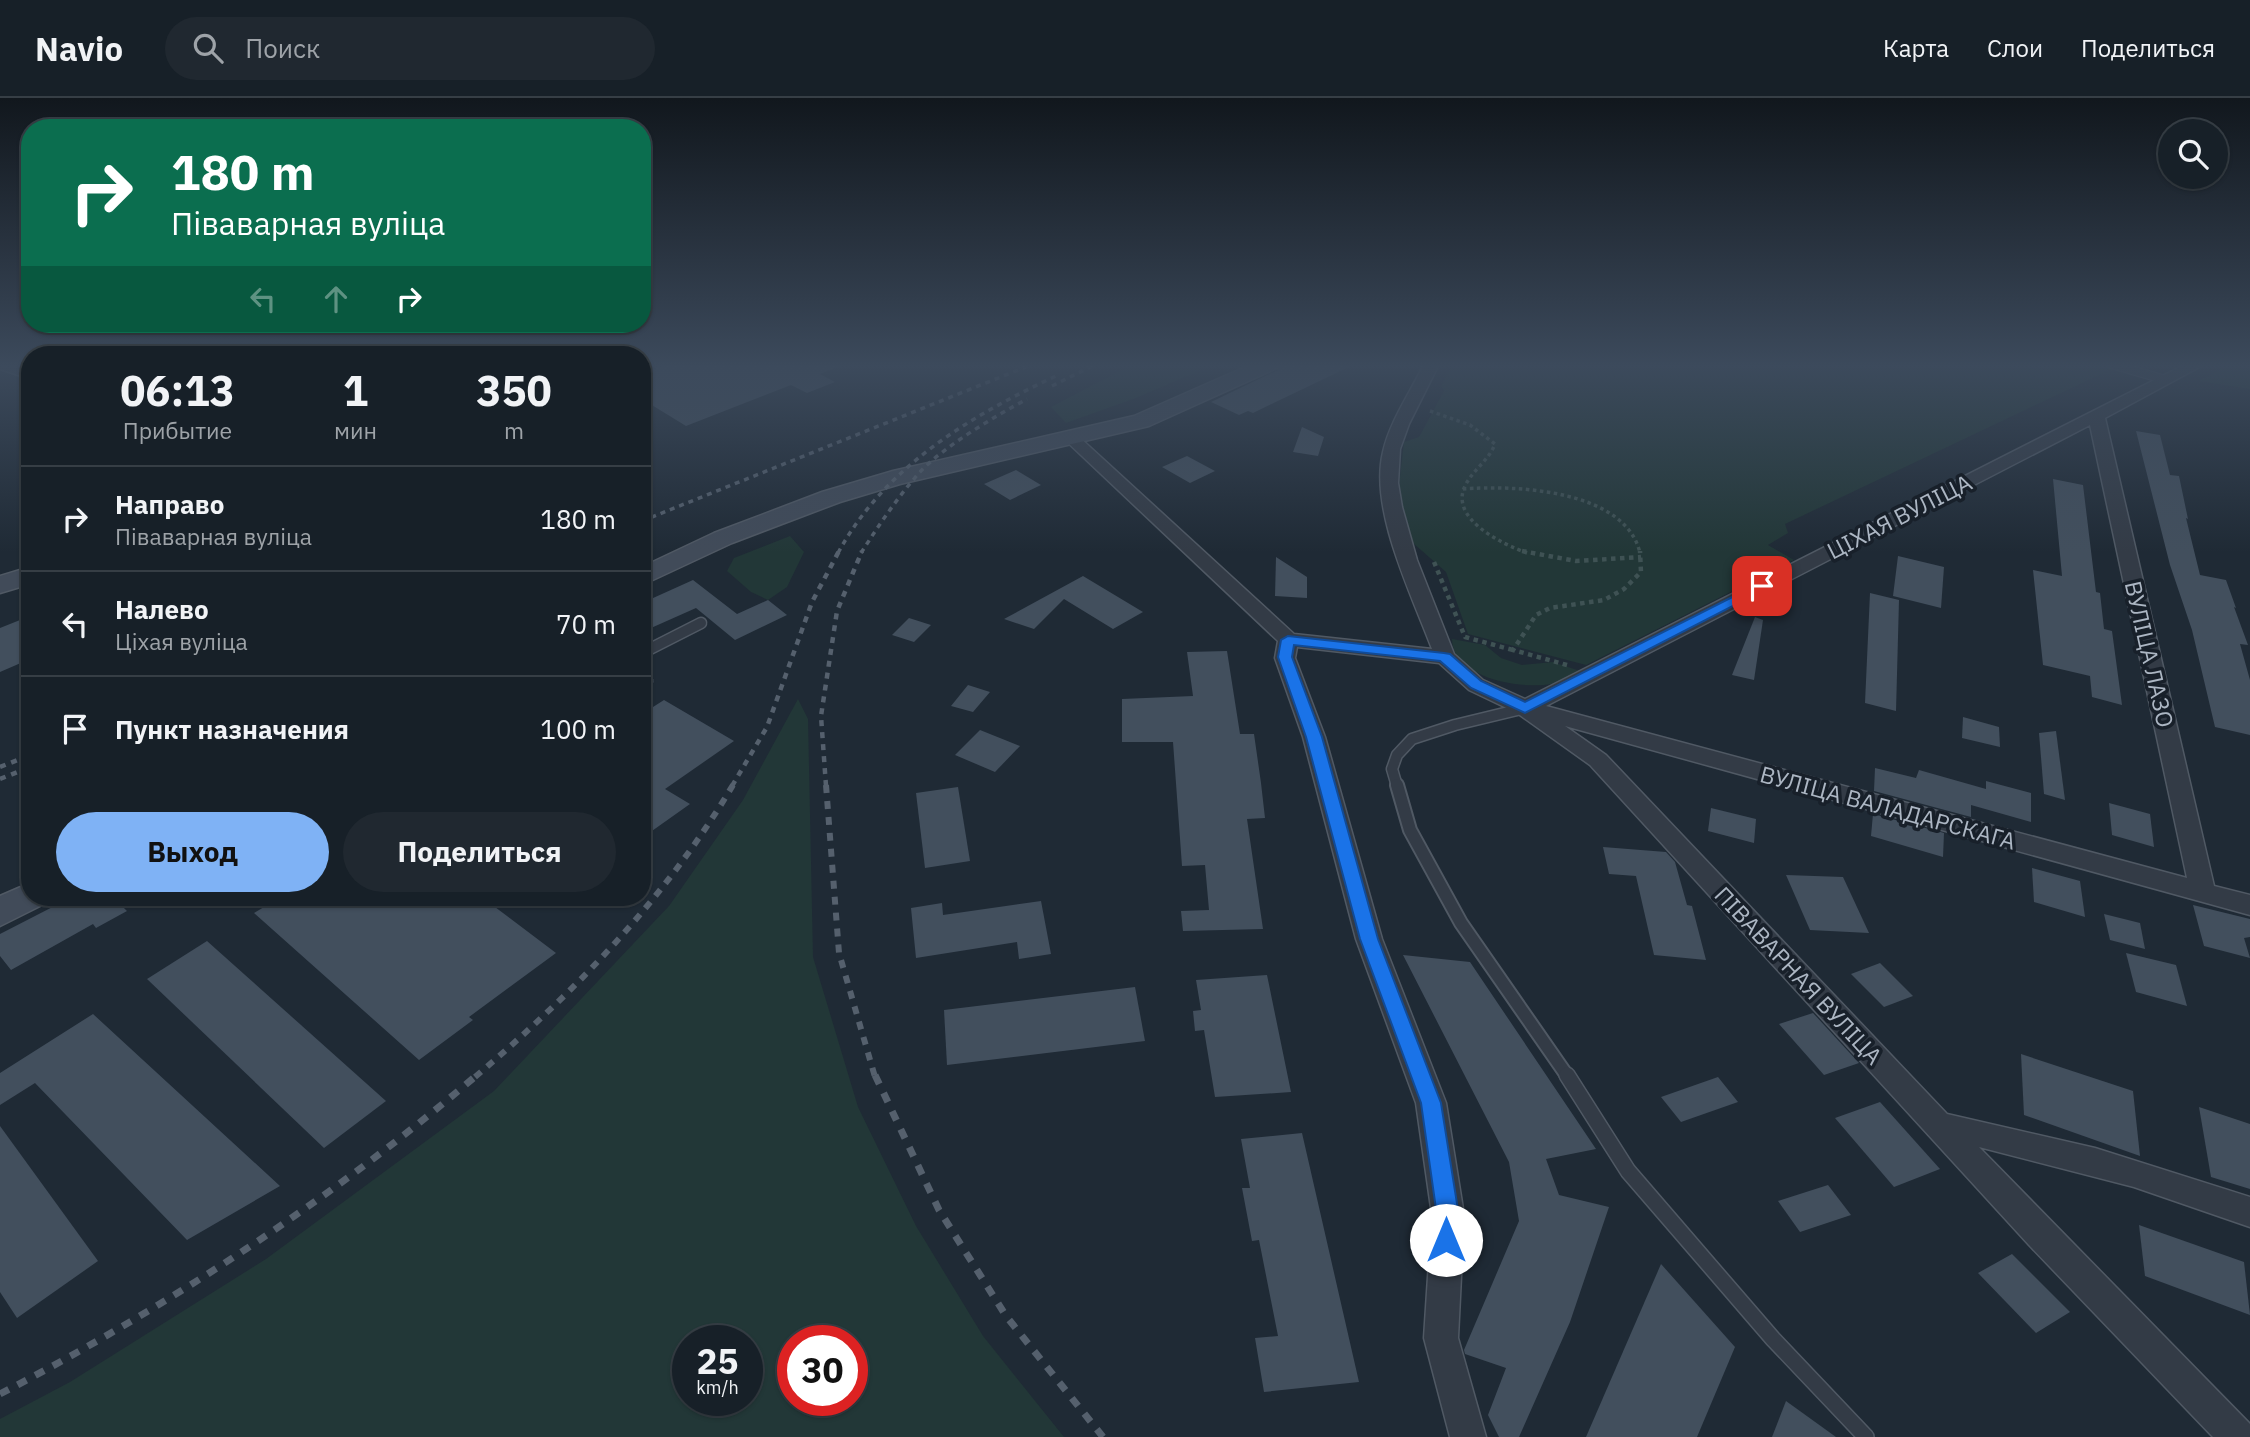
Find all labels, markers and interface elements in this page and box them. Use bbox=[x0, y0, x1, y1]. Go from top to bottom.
search box bbox=[165, 17, 655, 80]
text: Navio bbox=[35, 27, 123, 70]
icon: search bbox=[189, 29, 227, 67]
text: Поиск bbox=[245, 31, 320, 65]
text: Карта bbox=[1883, 32, 1949, 64]
text: Слои bbox=[1987, 32, 2043, 64]
text: Поделиться bbox=[2081, 32, 2215, 64]
map controls bbox=[2158, 119, 2228, 189]
button: search bbox=[2158, 119, 2228, 189]
text: 180 m bbox=[171, 140, 315, 203]
icon: right bbox=[56, 147, 147, 238]
text: Піваварная вуліца bbox=[171, 202, 445, 244]
icon: left bbox=[244, 280, 282, 318]
icon: ahead bbox=[317, 280, 355, 318]
icon: right bbox=[390, 280, 428, 318]
text: 06:13 bbox=[120, 363, 235, 418]
text: 1 bbox=[343, 363, 368, 418]
text: 350 bbox=[476, 363, 552, 418]
text: Прибытие bbox=[123, 415, 232, 445]
text: мин bbox=[334, 415, 377, 445]
text: m bbox=[504, 415, 524, 445]
street label: ЦІХАЯ ВУЛІЦА bbox=[1821, 466, 1977, 565]
text: Направо bbox=[115, 487, 224, 521]
icon: right bbox=[56, 500, 94, 538]
text: 180 m bbox=[540, 502, 616, 536]
text: Піваварная вуліца bbox=[115, 521, 312, 551]
pin bbox=[1732, 556, 1792, 616]
icon: arrive bbox=[1743, 567, 1781, 605]
street label: ВУЛІЦА ЛАЗО bbox=[2119, 578, 2181, 730]
text: Налево bbox=[115, 592, 209, 626]
icon: left bbox=[56, 605, 94, 643]
text: 70 m bbox=[556, 607, 616, 641]
text: Ціхая вуліца bbox=[115, 626, 248, 656]
icon: arrive bbox=[56, 710, 94, 748]
text: Пункт назначения bbox=[115, 712, 349, 746]
text: 100 m bbox=[540, 712, 616, 746]
street label: ВУЛІЦА ВАЛАДАРСКАГА bbox=[1757, 758, 2019, 856]
button: Выход bbox=[56, 812, 329, 892]
button: Поделиться bbox=[343, 812, 616, 892]
street label: ПІВАВАРНАЯ ВУЛІЦА bbox=[1709, 880, 1890, 1071]
position arrow bbox=[1409, 1203, 1483, 1277]
speed limit sign: 30 bbox=[777, 1325, 868, 1416]
text: 25 bbox=[696, 1338, 739, 1384]
text: km/h bbox=[696, 1376, 739, 1399]

